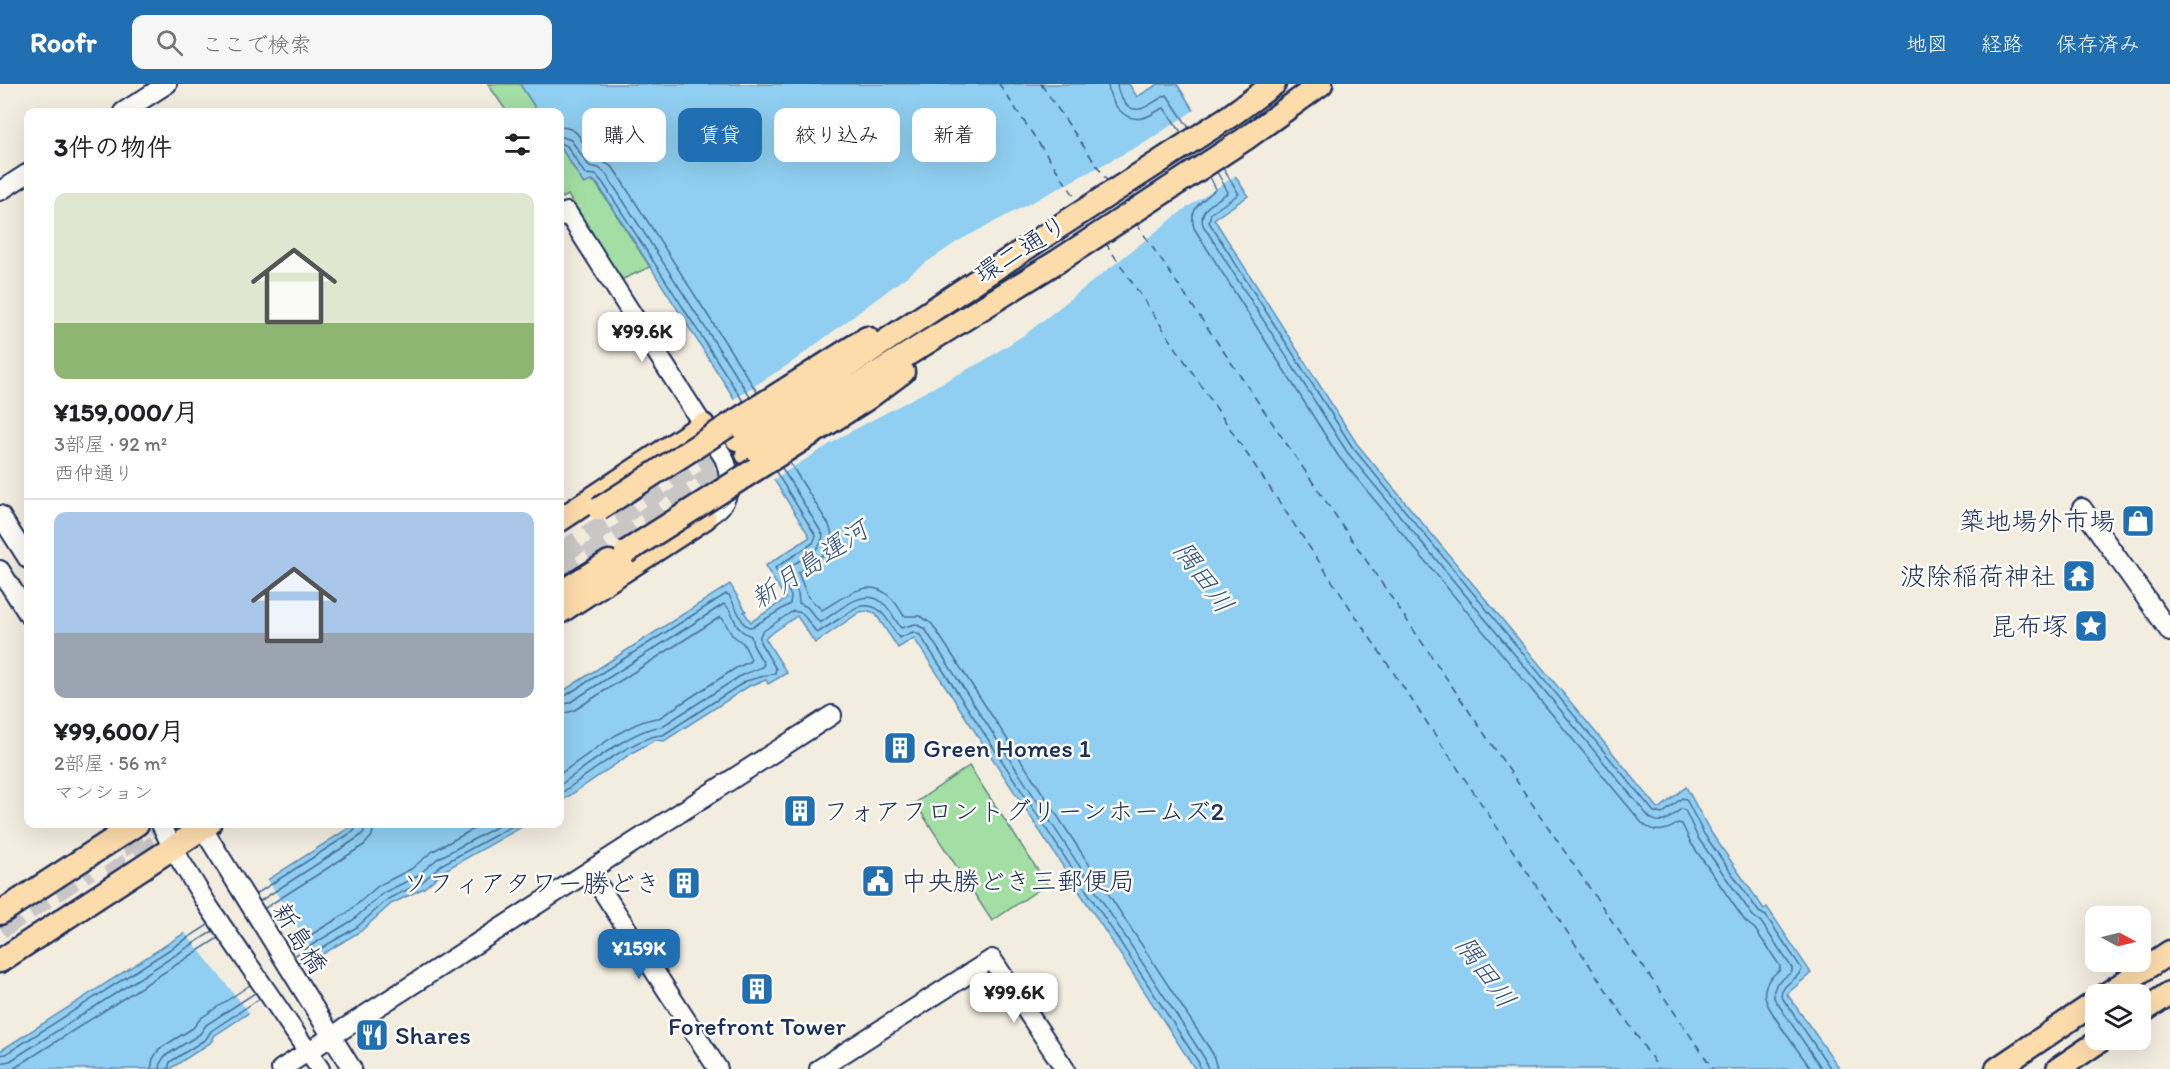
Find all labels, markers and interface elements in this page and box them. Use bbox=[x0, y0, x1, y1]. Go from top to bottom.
search box bbox=[132, 15, 552, 69]
text: Roofr bbox=[30, 25, 96, 59]
icon: search bbox=[153, 26, 186, 59]
text: ここで検索 bbox=[201, 31, 312, 58]
text: 地図 bbox=[1906, 31, 1948, 56]
text: 経路 bbox=[1981, 31, 2023, 56]
text: 保存済み bbox=[2056, 31, 2140, 56]
chip: 購入 bbox=[582, 108, 666, 162]
chip: 賃貸 bbox=[678, 108, 762, 162]
chip: 絞り込み bbox=[774, 108, 900, 162]
chip: 新着 bbox=[912, 108, 996, 162]
icon: filters bbox=[501, 128, 534, 161]
text: 3件の物件 bbox=[54, 131, 172, 163]
street label: 環二通り bbox=[968, 208, 1074, 290]
icon: home bbox=[240, 232, 348, 340]
pin: ¥99.6K bbox=[593, 312, 691, 363]
text: ¥99.6K bbox=[612, 319, 672, 343]
text: ¥159,000/月 bbox=[54, 396, 199, 428]
text: 3部屋 · 92 m² bbox=[54, 432, 167, 456]
text: 西仲通り bbox=[54, 461, 134, 485]
shop icon: 築地場外市場 bbox=[2120, 503, 2156, 539]
place label: 築地場外市場 bbox=[1959, 505, 2115, 537]
water label: 新月島運河 bbox=[744, 510, 878, 615]
water label: 隅田川 bbox=[1167, 535, 1241, 619]
icon: home bbox=[240, 551, 348, 659]
temple icon: 波除稲荷神社 bbox=[2061, 558, 2097, 594]
place label: 波除稲荷神社 bbox=[1900, 560, 2056, 592]
place icon: 昆布塚 bbox=[2073, 608, 2109, 644]
place label: 昆布塚 bbox=[1990, 610, 2068, 642]
text: ¥99,600/月 bbox=[54, 715, 185, 747]
building icon: Green Homes 1 bbox=[882, 730, 918, 766]
place label: Green Homes 1 bbox=[923, 732, 1091, 764]
text: 2部屋 · 56 m² bbox=[54, 751, 167, 775]
text: マンション bbox=[54, 780, 153, 804]
building icon: フォアフロントグリーンホームズ2 bbox=[782, 793, 818, 829]
place label: フォアフロントグリーンホームズ2 bbox=[823, 795, 1224, 827]
public building icon: 中央勝どき三郵便局 bbox=[860, 863, 896, 899]
building icon: ソフィアタワー勝どき bbox=[666, 865, 702, 901]
place label: 中央勝どき三郵便局 bbox=[901, 865, 1135, 897]
place label: ソフィアタワー勝どき bbox=[402, 867, 661, 899]
street label: 新島橋 bbox=[266, 896, 334, 980]
north arrow bbox=[2085, 906, 2151, 972]
map controls bbox=[2085, 906, 2151, 1050]
pin: ¥159K bbox=[597, 929, 681, 980]
water label: 隅田川 bbox=[1449, 930, 1523, 1014]
text: ¥159K bbox=[612, 936, 666, 960]
building icon: Forefront Tower bbox=[739, 971, 775, 1007]
pin: ¥99.6K bbox=[965, 973, 1063, 1024]
text: ¥99.6K bbox=[984, 980, 1044, 1004]
button: layers bbox=[2085, 984, 2151, 1050]
place label: Forefront Tower bbox=[668, 1010, 847, 1042]
restaurant icon: Shares bbox=[354, 1017, 390, 1053]
place label: Shares bbox=[395, 1019, 471, 1051]

